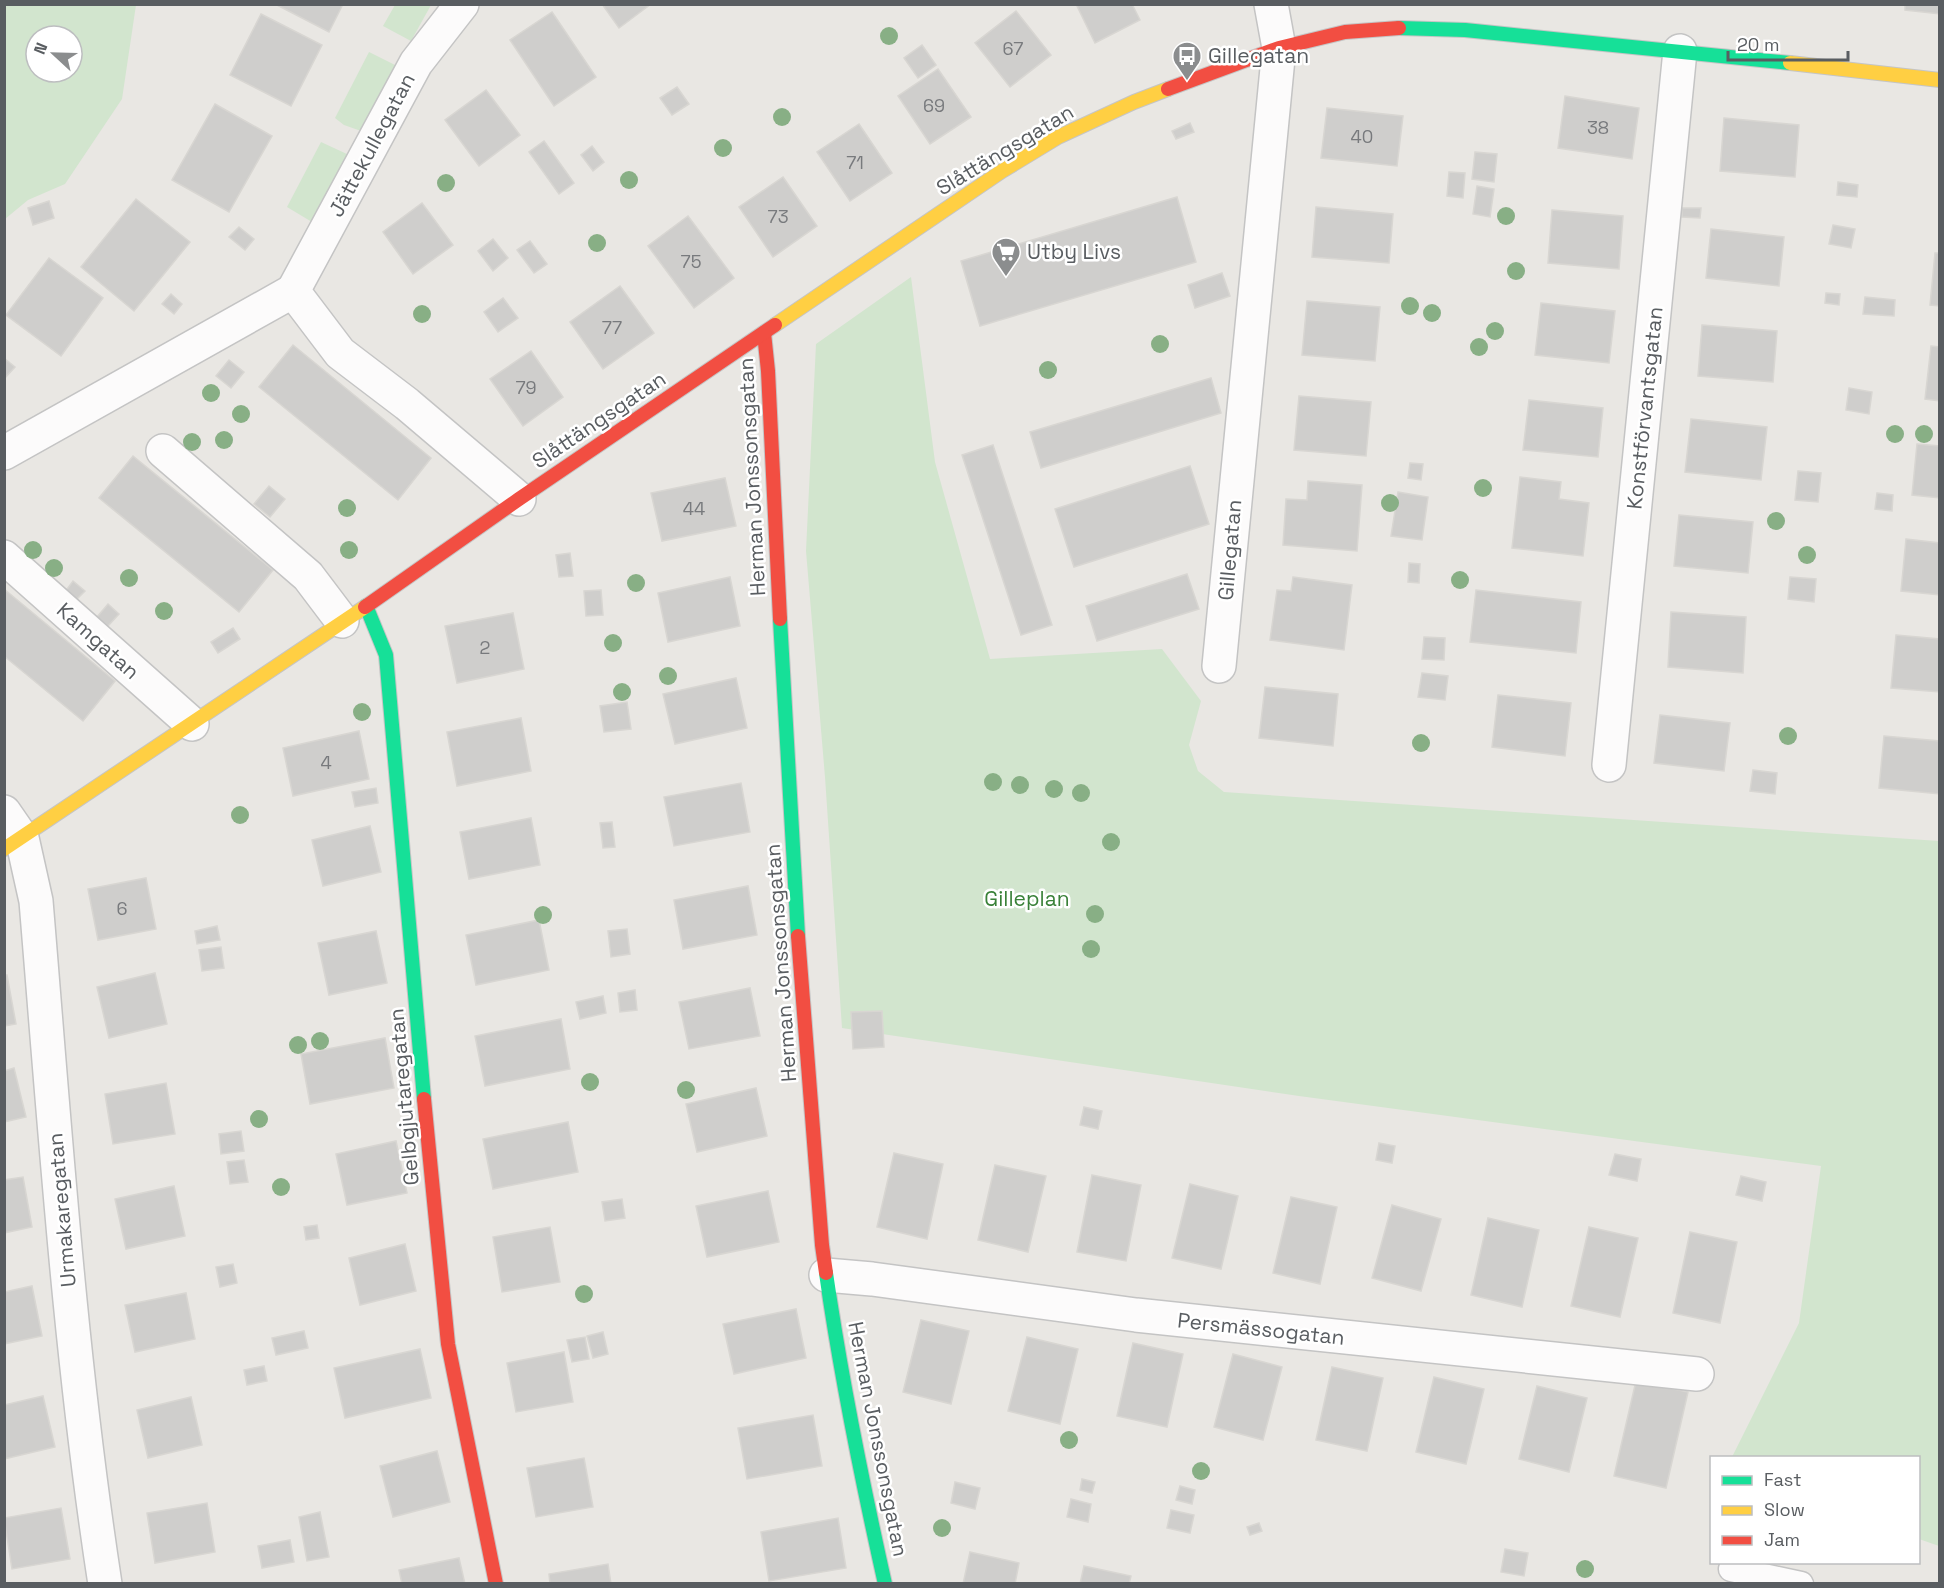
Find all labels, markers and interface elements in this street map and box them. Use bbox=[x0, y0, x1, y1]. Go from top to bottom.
north arrow bbox=[24, 24, 84, 84]
scale bar bbox=[1728, 24, 1848, 62]
text: 20 m bbox=[1737, 33, 1780, 56]
house number: 67 bbox=[1003, 37, 1023, 60]
text: N bbox=[29, 40, 52, 57]
bus stop icon: Gillegatan bbox=[1171, 40, 1203, 82]
place label: Gillegatan bbox=[1208, 42, 1309, 69]
street label: Jättekullegatan bbox=[322, 68, 421, 221]
house number: 69 bbox=[923, 94, 945, 117]
street label: Slåttängsgatan bbox=[931, 98, 1078, 201]
house number: 38 bbox=[1587, 116, 1609, 139]
house number: 40 bbox=[1351, 125, 1373, 148]
house number: 71 bbox=[846, 151, 864, 174]
house number: 73 bbox=[767, 205, 789, 228]
supermarket icon: Utby Livs bbox=[990, 236, 1022, 278]
place label: Utby Livs bbox=[1027, 238, 1121, 265]
house number: 75 bbox=[681, 250, 701, 273]
street label: Konstförvantsgatan bbox=[1620, 305, 1669, 511]
house number: 77 bbox=[602, 316, 622, 339]
street label: Herman Jonssonsgatan bbox=[732, 357, 771, 597]
street label: Slåttängsgatan bbox=[527, 365, 671, 474]
house number: 79 bbox=[515, 376, 537, 399]
house number: 44 bbox=[683, 497, 705, 520]
street label: Gillegatan bbox=[1212, 498, 1247, 602]
street label: Kamgatan bbox=[51, 596, 145, 685]
house number: 2 bbox=[480, 636, 490, 659]
house number: 4 bbox=[320, 751, 332, 774]
street label: Herman Jonssonsgatan bbox=[759, 843, 802, 1083]
park label: Gilleplan bbox=[984, 885, 1070, 912]
house number: 6 bbox=[116, 897, 128, 920]
street label: Gelbgjutaregatan bbox=[382, 1007, 425, 1187]
street label: Urmakaregatan bbox=[41, 1132, 82, 1288]
street label: Persmässogatan bbox=[1176, 1306, 1346, 1351]
street label: Herman Jonssonsgatan bbox=[842, 1319, 915, 1559]
legend bbox=[1710, 1456, 1920, 1564]
text: Fast bbox=[1764, 1468, 1801, 1491]
text: Slow bbox=[1764, 1498, 1805, 1521]
text: Jam bbox=[1764, 1528, 1800, 1551]

